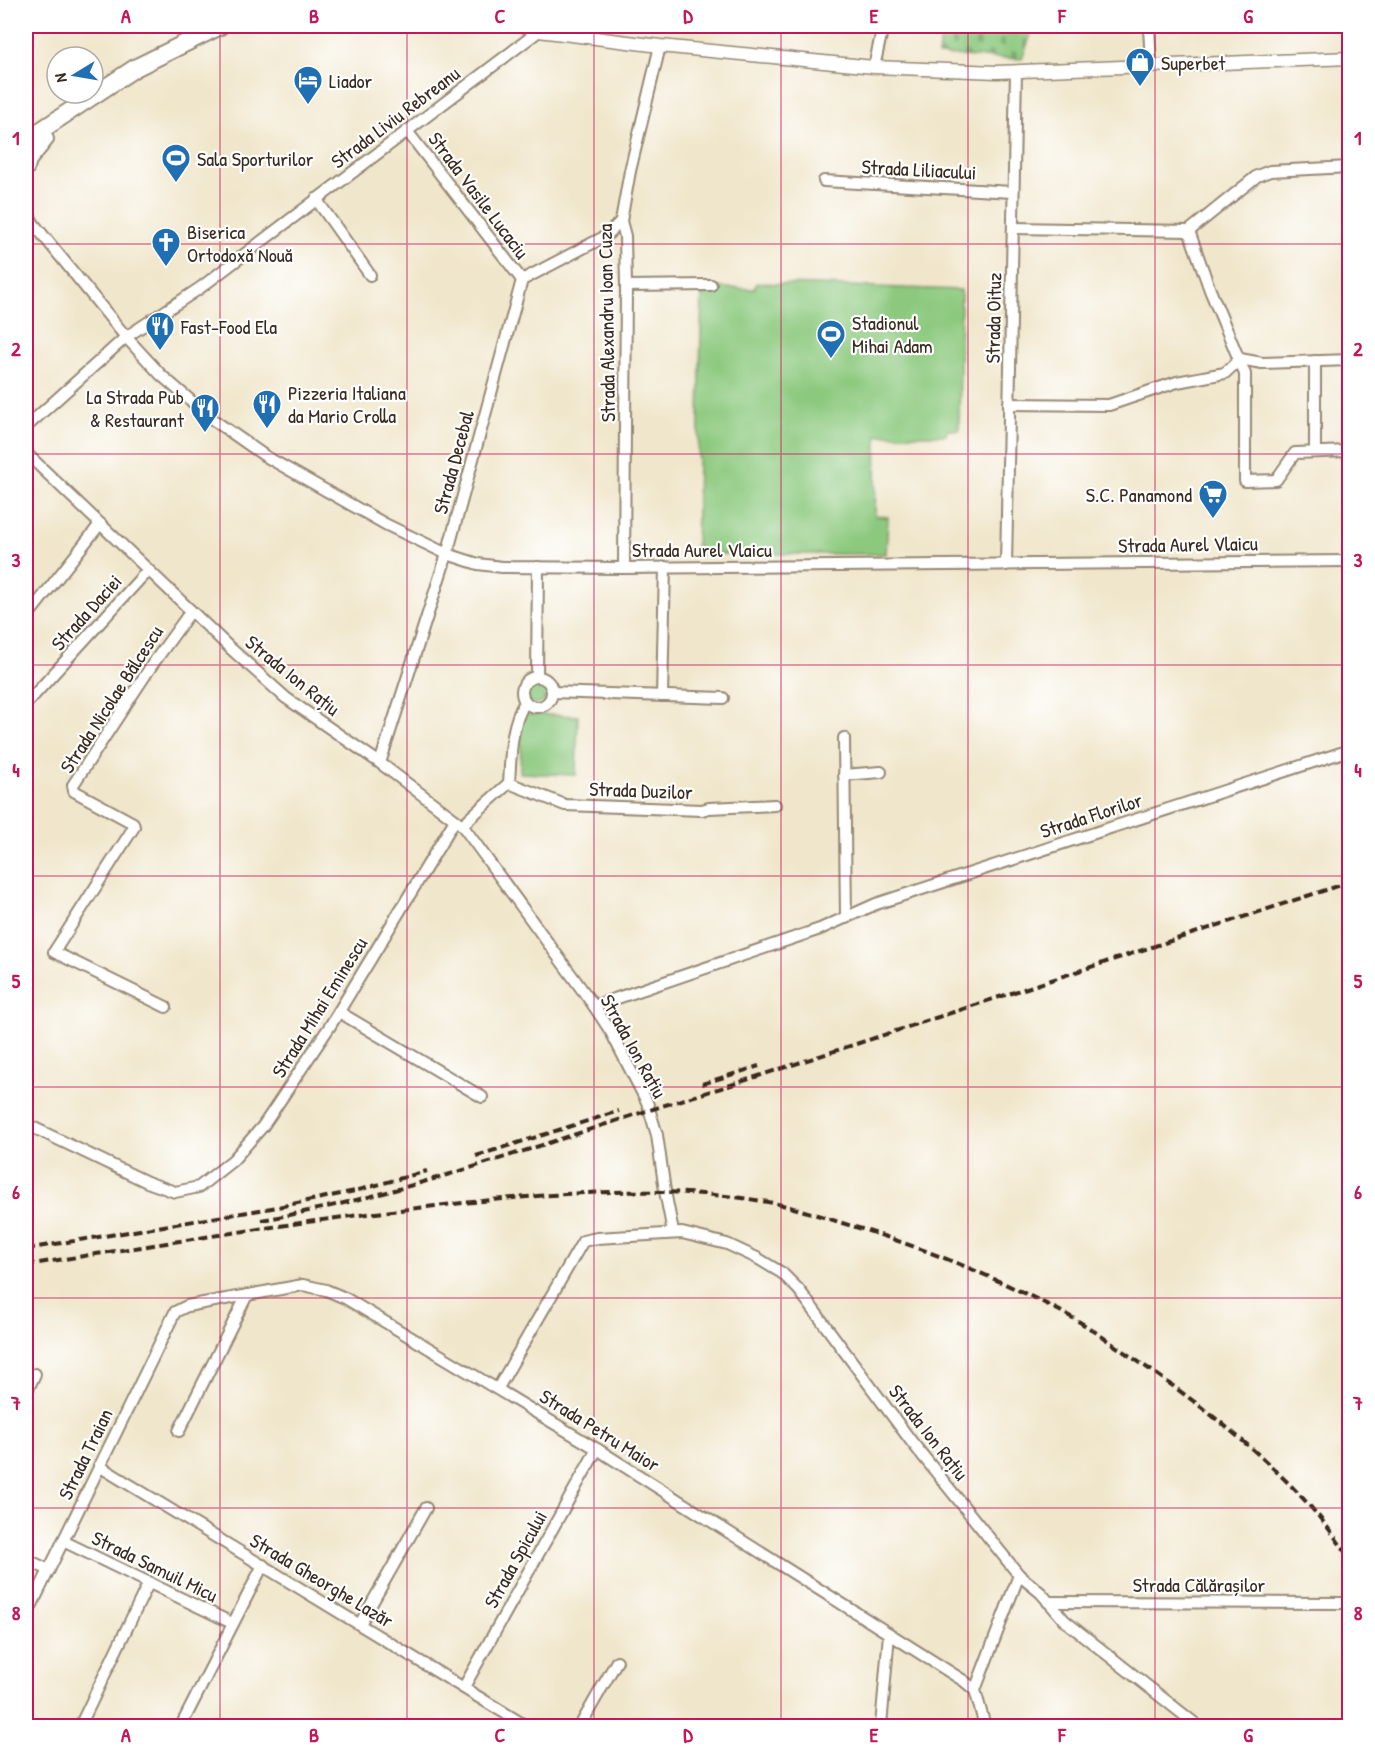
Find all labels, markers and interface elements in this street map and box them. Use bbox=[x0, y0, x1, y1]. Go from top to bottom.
text: A bbox=[121, 2, 131, 29]
text: B bbox=[309, 2, 319, 29]
text: C bbox=[495, 2, 506, 29]
text: D bbox=[683, 2, 693, 29]
text: E bbox=[870, 2, 879, 29]
text: F bbox=[1057, 2, 1067, 29]
text: G bbox=[1243, 2, 1253, 29]
north arrow bbox=[45, 45, 105, 105]
shop icon: Superbet bbox=[1124, 46, 1156, 88]
place label: Superbet bbox=[1161, 49, 1227, 76]
street label: Strada Liviu Rebreanu bbox=[325, 60, 465, 174]
hotel icon: Liador bbox=[292, 64, 324, 106]
place label: Liador bbox=[329, 67, 373, 94]
text: N bbox=[49, 71, 72, 84]
text: 1 bbox=[12, 124, 20, 151]
text: 1 bbox=[1354, 124, 1362, 151]
street label: Strada Vasile Lucaciu bbox=[422, 126, 536, 264]
sports icon: Sala Sporturilor bbox=[160, 142, 192, 184]
place label: Sala Sporturilor bbox=[197, 145, 314, 172]
street label: Strada Liliacului bbox=[861, 153, 977, 185]
place label: Biserica Ortodoxă Nouă bbox=[187, 218, 293, 268]
street label: Strada Alexandru Ioan Cuza bbox=[591, 223, 621, 422]
church icon: Biserica Ortodoxă Nouă bbox=[150, 226, 182, 268]
street label: Strada Oituz bbox=[979, 272, 1007, 364]
place label: Stadionul Mihai Adam bbox=[852, 309, 933, 359]
restaurant icon: Fast-Food Ela bbox=[144, 310, 176, 352]
place label: Fast-Food Ela bbox=[180, 313, 277, 340]
sports icon: Stadionul Mihai Adam bbox=[815, 318, 847, 360]
text: 2 bbox=[11, 335, 21, 362]
text: 2 bbox=[1353, 335, 1363, 362]
place label: Pizzeria Italiana da Mario Crolla bbox=[288, 379, 406, 429]
place label: La Strada Pub & Restaurant bbox=[86, 383, 185, 433]
restaurant icon: Pizzeria Italiana da Mario Crolla bbox=[251, 388, 283, 430]
restaurant icon: La Strada Pub & Restaurant bbox=[189, 392, 221, 434]
street label: Strada Decebal bbox=[426, 406, 480, 517]
supermarket icon: S.C. Panamond bbox=[1197, 478, 1229, 520]
place label: S.C. Panamond bbox=[1086, 481, 1192, 508]
street label: Strada Aurel Vlaicu bbox=[1118, 529, 1258, 559]
street label: Strada Aurel Vlaicu bbox=[632, 536, 772, 563]
text: 3 bbox=[12, 546, 21, 573]
text: 3 bbox=[1354, 546, 1363, 573]
street label: Strada Daciei bbox=[45, 568, 127, 656]
street label: Strada Nicolae Bălcescu bbox=[53, 620, 169, 778]
street label: Strada Ion Rațiu bbox=[240, 628, 346, 722]
text: 4 bbox=[12, 756, 20, 783]
text: 4 bbox=[1354, 756, 1362, 783]
street label: Strada Duzilor bbox=[589, 775, 693, 805]
street label: Strada Florilor bbox=[1036, 786, 1146, 844]
street label: Strada Mihai Eminescu bbox=[265, 932, 373, 1082]
text: 5 bbox=[12, 967, 21, 994]
text: 5 bbox=[1354, 967, 1363, 994]
street label: Strada Ion Rațiu bbox=[594, 989, 674, 1103]
text: 6 bbox=[12, 1178, 20, 1205]
text: 6 bbox=[1354, 1178, 1362, 1205]
street label: Strada Ion Rațiu bbox=[883, 1379, 975, 1485]
street label: Strada Petru Maior bbox=[535, 1382, 665, 1478]
text: 7 bbox=[10, 1389, 21, 1416]
text: 7 bbox=[1352, 1389, 1363, 1416]
street label: Strada Traian bbox=[51, 1404, 119, 1504]
street label: Strada Spicului bbox=[477, 1505, 553, 1613]
street label: Strada Samuil Micu bbox=[88, 1524, 222, 1608]
street label: Strada Gheorghe Lazăr bbox=[245, 1527, 399, 1634]
street label: Strada Călărașilor bbox=[1133, 1571, 1266, 1598]
text: 8 bbox=[12, 1599, 21, 1626]
text: 8 bbox=[1354, 1599, 1363, 1626]
text: A bbox=[121, 1721, 131, 1748]
text: B bbox=[309, 1721, 319, 1748]
text: C bbox=[495, 1721, 506, 1748]
text: D bbox=[683, 1721, 693, 1748]
text: E bbox=[870, 1721, 879, 1748]
text: F bbox=[1057, 1721, 1067, 1748]
text: G bbox=[1243, 1721, 1253, 1748]

